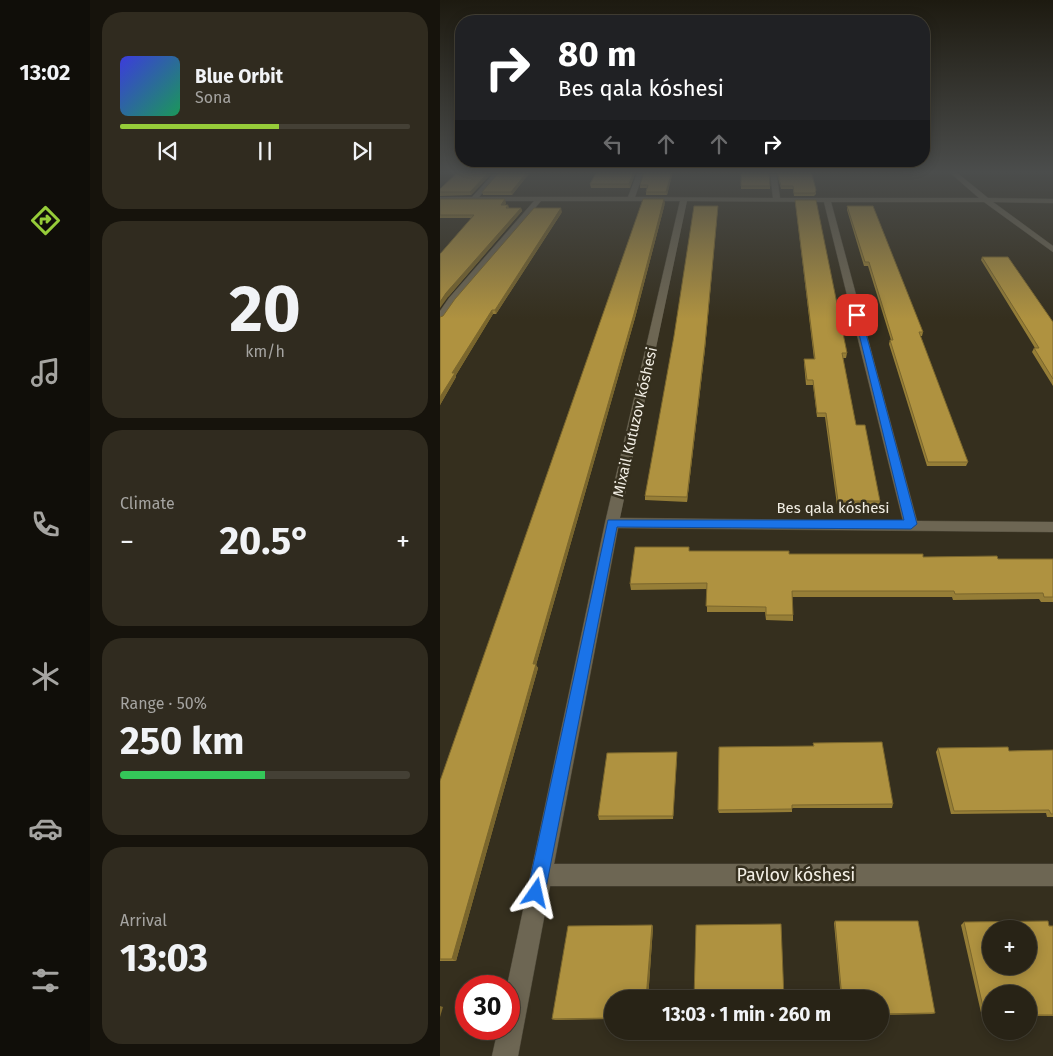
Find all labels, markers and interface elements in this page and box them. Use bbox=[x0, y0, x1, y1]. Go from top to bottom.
text: 80 m bbox=[558, 33, 637, 75]
icon: right bbox=[475, 35, 540, 100]
text: 13:02 bbox=[20, 59, 70, 86]
text: Blue Orbit bbox=[195, 65, 283, 88]
text: Bes qala kóshesi bbox=[558, 75, 724, 102]
text: Sona bbox=[195, 88, 231, 107]
icon: left bbox=[599, 130, 627, 158]
icon: ahead bbox=[652, 130, 680, 158]
icon: ahead bbox=[705, 130, 733, 158]
icon: right bbox=[758, 130, 786, 158]
icon: previous bbox=[154, 137, 182, 165]
icon: pause bbox=[251, 137, 279, 165]
icon: next bbox=[348, 137, 376, 165]
icon: directions bbox=[28, 203, 63, 238]
text: 20 bbox=[229, 270, 301, 348]
pin bbox=[836, 294, 878, 336]
icon: arrive bbox=[843, 301, 871, 329]
text: km/h bbox=[245, 342, 285, 361]
street label: Mixail Kutuzov kóshesi bbox=[609, 345, 661, 499]
icon: music bbox=[28, 355, 63, 390]
text: Climate bbox=[120, 494, 175, 513]
street label: Bes qala kóshesi bbox=[776, 499, 890, 517]
icon: phone bbox=[28, 507, 63, 542]
text: 20.5° bbox=[219, 518, 311, 564]
text: − bbox=[120, 525, 134, 558]
text: + bbox=[396, 525, 410, 558]
icon: climate bbox=[28, 659, 63, 694]
text: Range · 50% bbox=[120, 694, 207, 713]
text: 250 km bbox=[120, 718, 244, 764]
icon: car bbox=[28, 811, 63, 846]
street label: Pavlov kóshesi bbox=[737, 864, 855, 886]
position arrow bbox=[509, 866, 561, 918]
text: Arrival bbox=[120, 911, 167, 930]
map controls bbox=[982, 920, 1037, 1040]
button: + bbox=[982, 920, 1037, 975]
text: 13:03 bbox=[120, 935, 208, 981]
icon: filters bbox=[28, 963, 63, 998]
speed limit sign: 30 bbox=[455, 975, 520, 1040]
button: − bbox=[982, 985, 1037, 1040]
text: 13:03 · 1 min · 260 m bbox=[662, 1003, 831, 1026]

